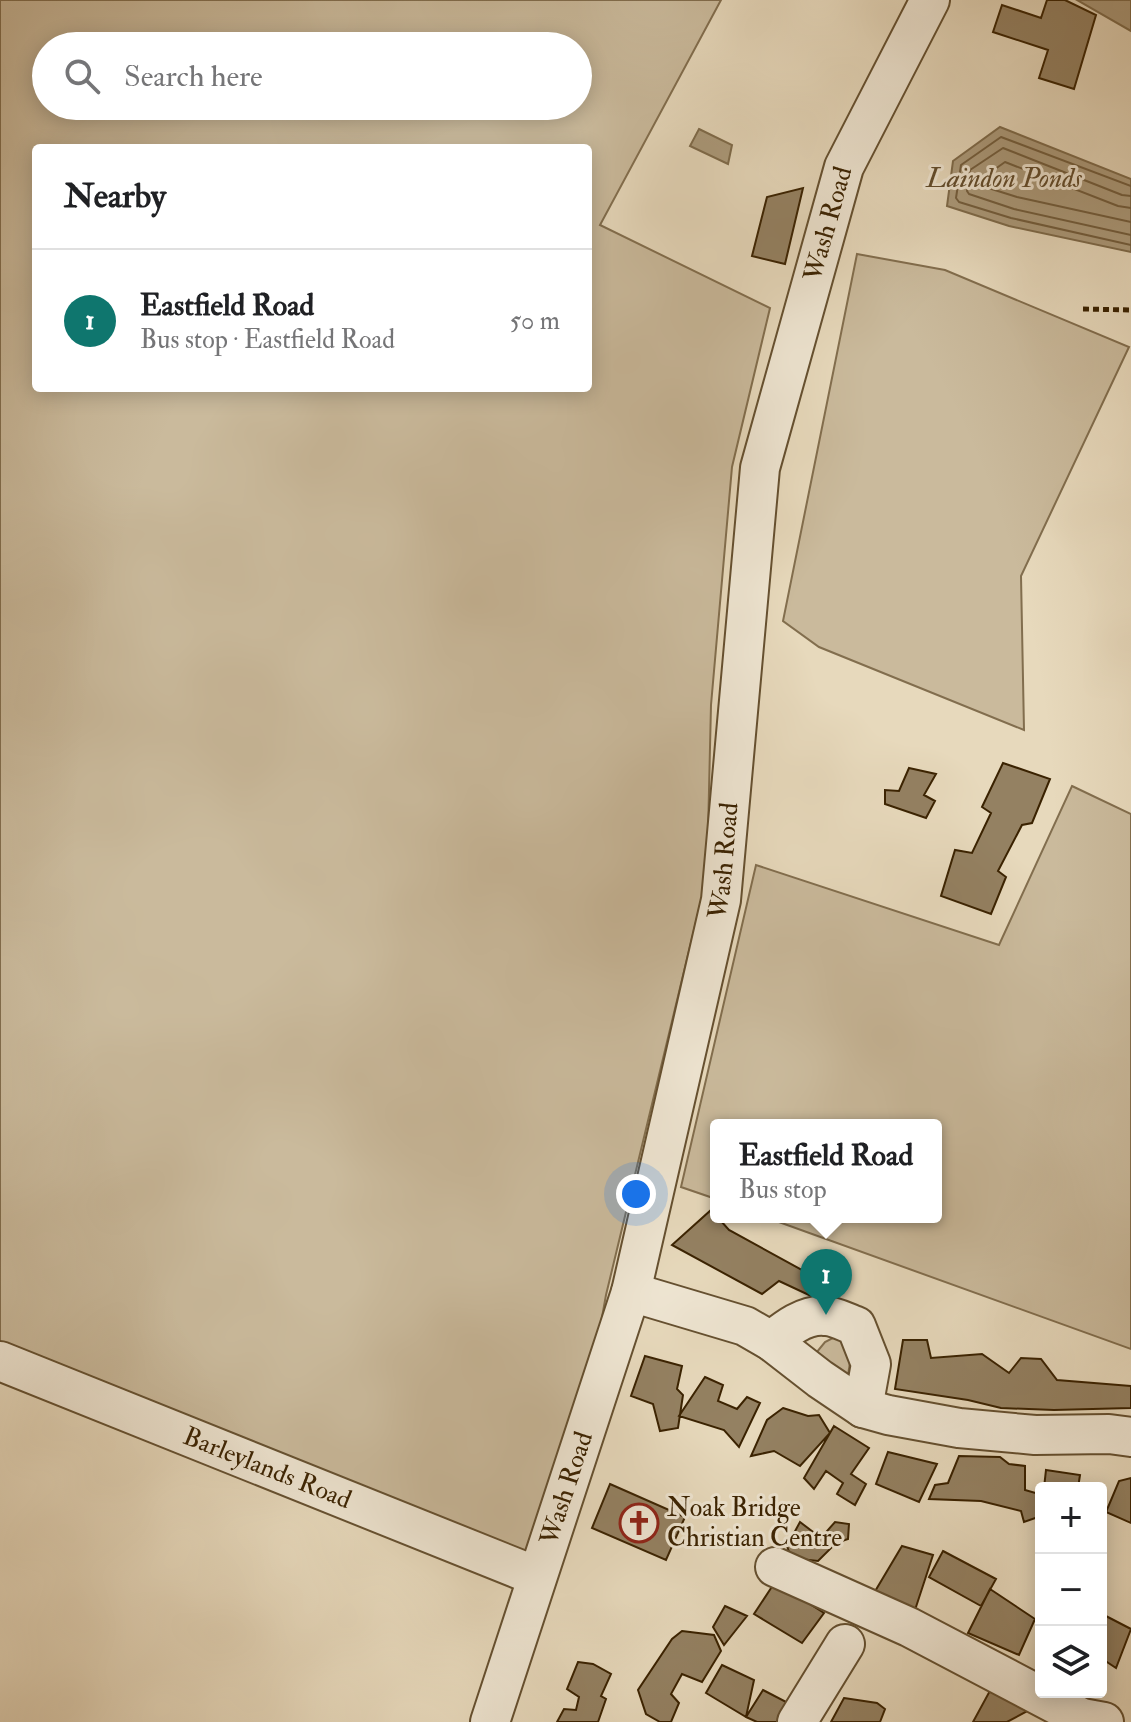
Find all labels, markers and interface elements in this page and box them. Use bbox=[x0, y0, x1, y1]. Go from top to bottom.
search box bbox=[32, 32, 592, 120]
icon: search bbox=[60, 54, 104, 98]
text: Search here bbox=[124, 58, 263, 95]
water label: Laindon Ponds bbox=[925, 161, 1083, 196]
street label: Wash Road bbox=[797, 163, 859, 286]
text: Nearby bbox=[64, 175, 166, 218]
text: Eastfield Road bbox=[140, 287, 314, 324]
text: 1 bbox=[85, 305, 95, 337]
text: 50 m bbox=[510, 305, 560, 337]
text: Bus stop · Eastfield Road bbox=[140, 324, 395, 356]
street label: Wash Road bbox=[701, 801, 746, 923]
popup bbox=[710, 1119, 942, 1223]
text: Eastfield Road bbox=[739, 1137, 913, 1174]
your location bbox=[616, 1174, 656, 1214]
text: Bus stop bbox=[739, 1174, 827, 1206]
pin: 1 bbox=[800, 1249, 852, 1315]
street label: Barleylands Road bbox=[179, 1420, 356, 1516]
street label: Wash Road bbox=[533, 1427, 600, 1550]
map controls bbox=[1035, 1482, 1107, 1698]
button: + bbox=[1035, 1482, 1107, 1554]
place label: Noak Bridge Christian Centre bbox=[667, 1492, 842, 1554]
church icon: Noak Bridge Christian Centre bbox=[618, 1502, 660, 1544]
button: − bbox=[1035, 1554, 1107, 1626]
button: layers bbox=[1035, 1626, 1107, 1698]

